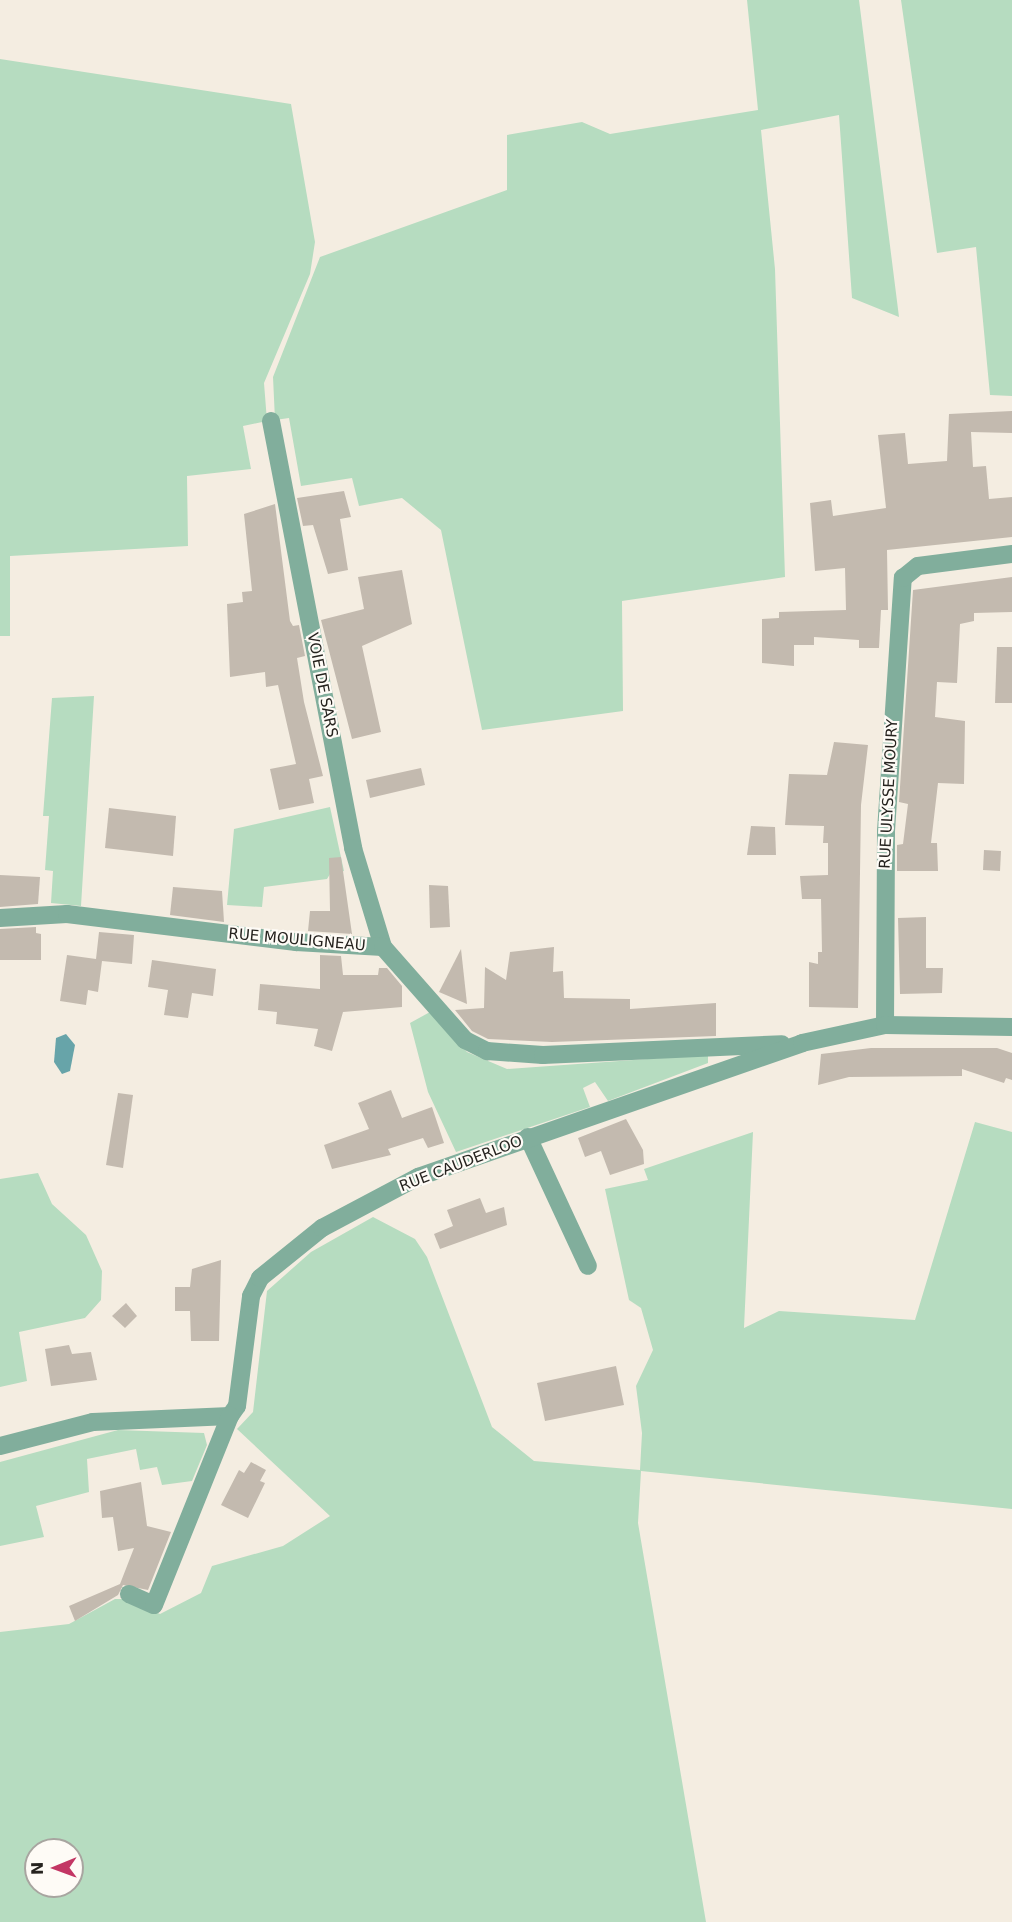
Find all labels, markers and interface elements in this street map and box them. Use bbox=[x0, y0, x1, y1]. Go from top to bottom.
street label: VOIE DE SARS bbox=[303, 631, 341, 739]
street label: RUE ULYSSE MOURY bbox=[876, 719, 902, 869]
street label: RUE MOULIGNEAU bbox=[228, 925, 366, 955]
street label: RUE CAUDERLOO bbox=[397, 1132, 525, 1196]
north arrow bbox=[24, 1838, 84, 1898]
text: N bbox=[28, 1861, 47, 1875]

